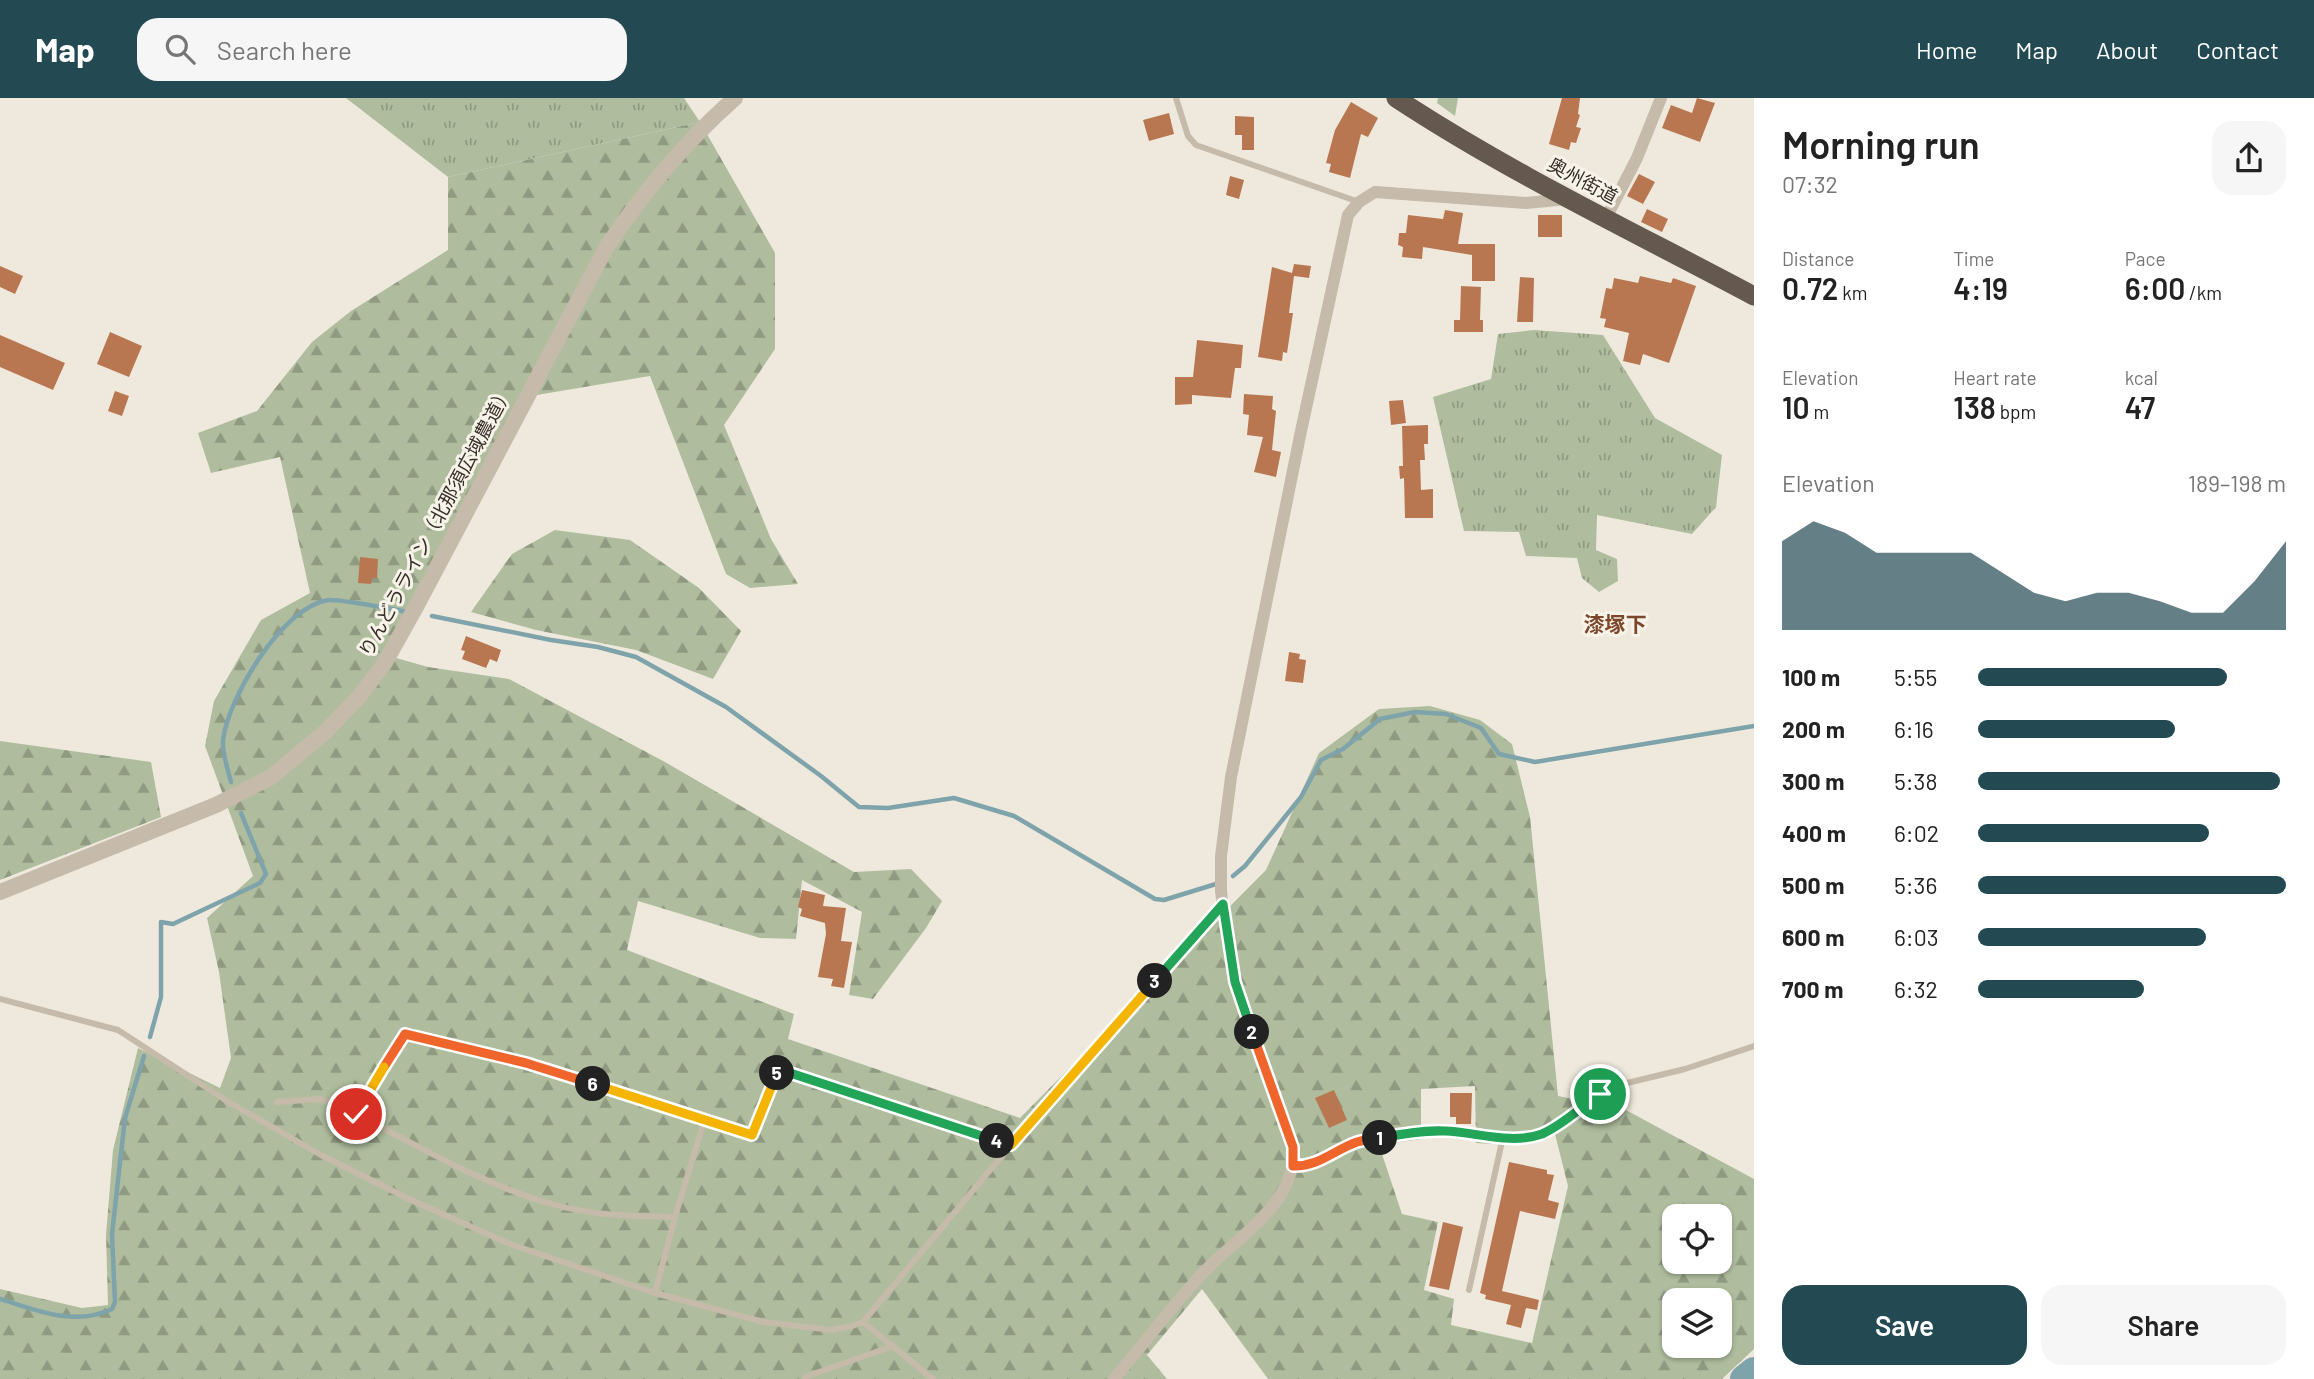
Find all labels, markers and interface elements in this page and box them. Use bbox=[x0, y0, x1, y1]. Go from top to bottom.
search box bbox=[137, 18, 627, 81]
text: Map bbox=[35, 29, 95, 69]
icon: search bbox=[161, 30, 199, 68]
text: Search here bbox=[217, 34, 352, 65]
text: Home bbox=[1916, 35, 1977, 64]
text: Map bbox=[2015, 35, 2058, 64]
text: About bbox=[2096, 35, 2158, 64]
text: Contact bbox=[2196, 35, 2279, 64]
text: Morning run bbox=[1782, 121, 1980, 167]
button: share bbox=[2212, 121, 2286, 195]
street label: 奥州街道 bbox=[1544, 152, 1622, 208]
text: 07:32 bbox=[1782, 170, 1838, 198]
text: Distance bbox=[1782, 247, 1854, 270]
text: Time bbox=[1953, 247, 1994, 270]
text: Pace bbox=[2125, 247, 2166, 270]
text: 0.72 bbox=[1782, 270, 1838, 306]
text: 4:19 bbox=[1953, 270, 2008, 306]
text: 6:00 bbox=[2125, 270, 2185, 306]
text: km bbox=[1838, 281, 1867, 304]
text: /km bbox=[2185, 281, 2222, 304]
text: Elevation bbox=[1782, 366, 1859, 389]
text: Heart rate bbox=[1953, 366, 2037, 389]
text: kcal bbox=[2125, 366, 2158, 389]
street label: りんどうライン（北那須広域農道） bbox=[354, 382, 516, 660]
text: 10 bbox=[1782, 389, 1810, 425]
text: 138 bbox=[1953, 389, 1996, 425]
text: 47 bbox=[2125, 389, 2155, 425]
text: m bbox=[1810, 400, 1829, 423]
text: bpm bbox=[1996, 400, 2036, 423]
text: Elevation bbox=[1782, 469, 1875, 497]
text: 189–198 m bbox=[2188, 469, 2286, 497]
district label: 漆塚下 bbox=[1584, 611, 1647, 636]
text: 100 m bbox=[1782, 663, 1840, 691]
text: 5:55 bbox=[1894, 663, 1937, 691]
text: 200 m bbox=[1782, 715, 1845, 743]
text: 6:16 bbox=[1894, 715, 1934, 743]
text: 300 m bbox=[1782, 767, 1844, 795]
text: 5:38 bbox=[1894, 767, 1937, 795]
text: 400 m bbox=[1782, 819, 1846, 847]
text: 6:02 bbox=[1894, 819, 1939, 847]
text: 500 m bbox=[1782, 871, 1844, 899]
text: 5:36 bbox=[1894, 871, 1937, 899]
text: 600 m bbox=[1782, 923, 1844, 951]
text: 6:03 bbox=[1894, 923, 1938, 951]
pin: 3 bbox=[1138, 964, 1172, 998]
text: 3 bbox=[1149, 969, 1160, 992]
text: 700 m bbox=[1782, 975, 1843, 1003]
text: 6:32 bbox=[1894, 975, 1938, 1003]
pin: 2 bbox=[1234, 1014, 1270, 1049]
text: 2 bbox=[1246, 1020, 1257, 1043]
pin: 5 bbox=[760, 1056, 794, 1090]
text: 5 bbox=[771, 1061, 782, 1084]
pin bbox=[1570, 1064, 1630, 1124]
pin: 6 bbox=[576, 1066, 610, 1102]
text: 6 bbox=[587, 1072, 598, 1095]
icon: arrive bbox=[1581, 1075, 1619, 1113]
pin bbox=[326, 1084, 386, 1144]
icon: check bbox=[337, 1095, 375, 1133]
pin: 1 bbox=[1362, 1121, 1398, 1156]
pin: 4 bbox=[979, 1124, 1014, 1158]
text: 1 bbox=[1376, 1126, 1383, 1149]
text: 4 bbox=[991, 1129, 1002, 1152]
map controls bbox=[1662, 1204, 1732, 1358]
button: locate bbox=[1662, 1204, 1732, 1274]
button: Save bbox=[1782, 1285, 2027, 1365]
button: Share bbox=[2041, 1285, 2286, 1365]
button: layers bbox=[1662, 1288, 1732, 1358]

